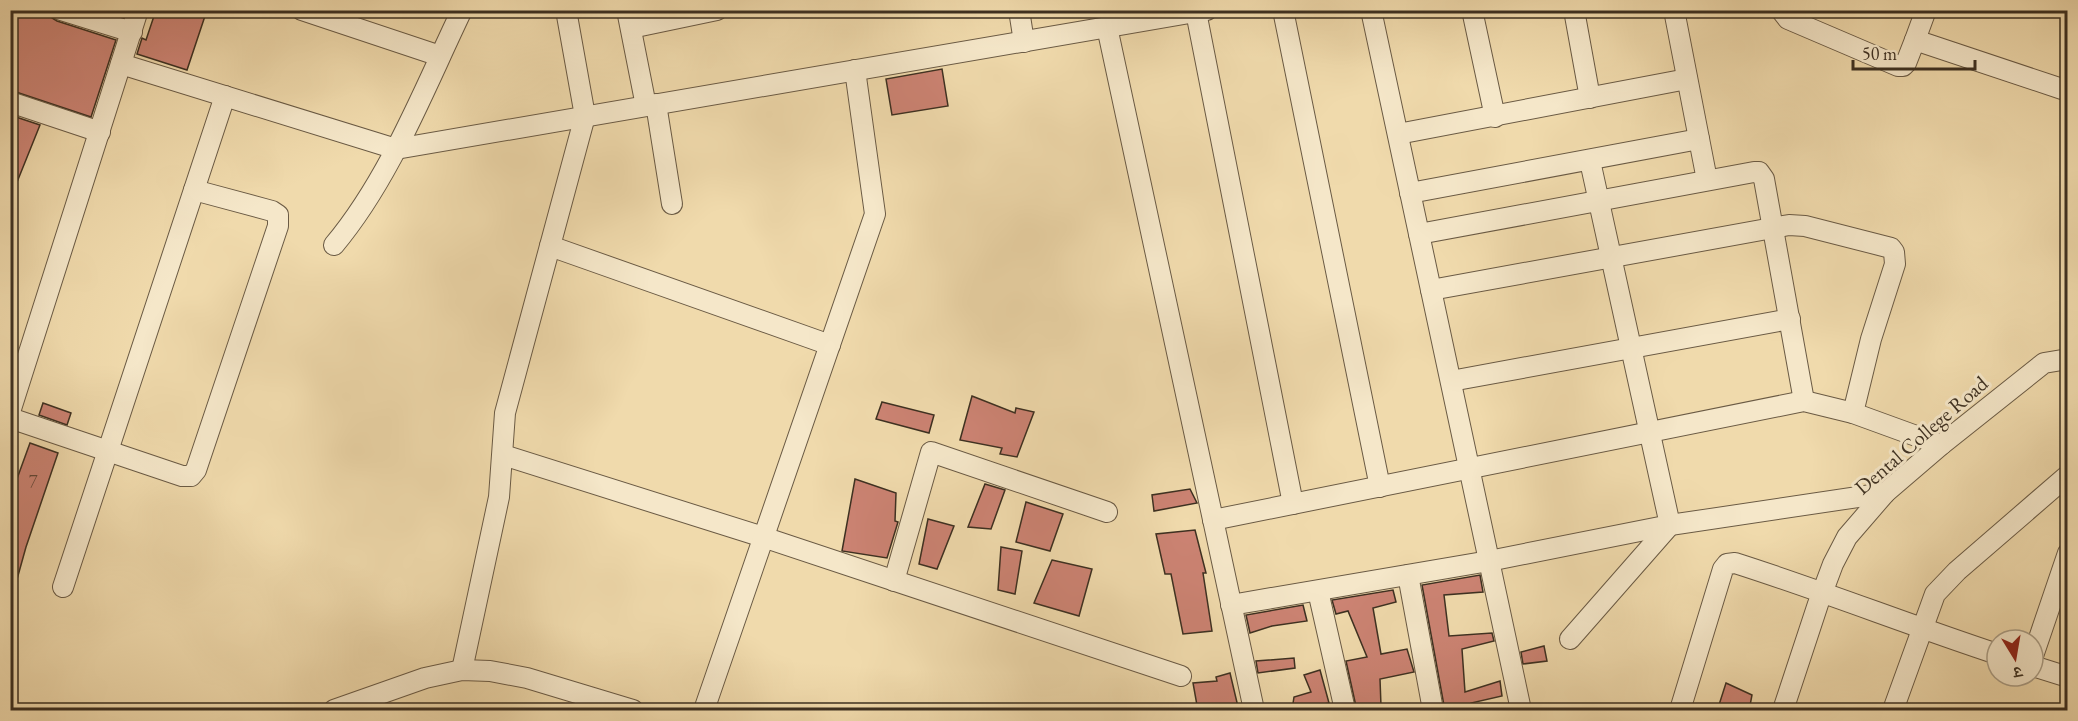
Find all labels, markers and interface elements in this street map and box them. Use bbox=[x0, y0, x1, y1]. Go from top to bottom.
scale bar bbox=[1853, 33, 1974, 71]
text: 50 m bbox=[1862, 42, 1897, 65]
street label: Dental College Road bbox=[1849, 369, 1994, 500]
house number: 7 bbox=[29, 470, 38, 493]
north arrow bbox=[1985, 628, 2045, 688]
text: उ bbox=[2010, 661, 2025, 684]

